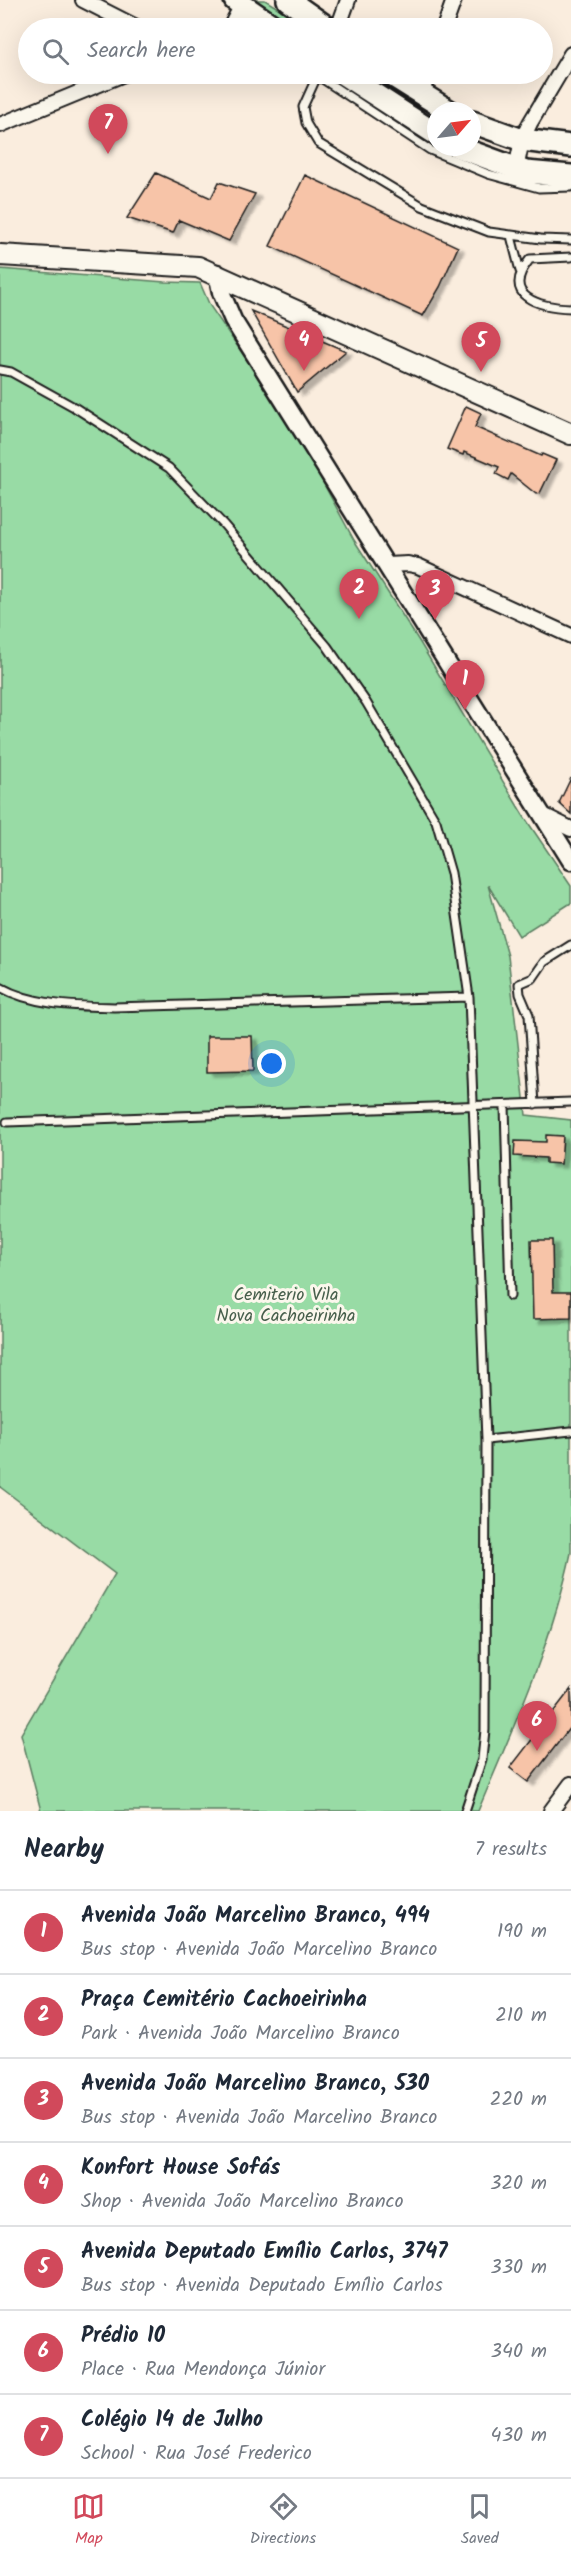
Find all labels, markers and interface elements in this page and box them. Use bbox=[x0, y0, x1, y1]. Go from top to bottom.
search box bbox=[18, 18, 553, 84]
text: Search here bbox=[87, 34, 195, 69]
icon: search bbox=[39, 35, 72, 68]
north arrow bbox=[427, 102, 481, 156]
pin: 7 bbox=[88, 104, 128, 154]
pin: 4 bbox=[284, 322, 324, 371]
pin: 5 bbox=[462, 322, 500, 372]
pin: 2 bbox=[340, 570, 378, 619]
pin: 3 bbox=[416, 570, 454, 620]
pin: 1 bbox=[446, 660, 484, 710]
your location bbox=[257, 1049, 286, 1078]
park label: Cemiterio Vila Nova Cachoeirinha bbox=[217, 1281, 355, 1331]
pin: 6 bbox=[518, 1702, 556, 1751]
text: Nearby bbox=[24, 1829, 104, 1871]
text: 7 results bbox=[475, 1834, 547, 1866]
text: Avenida João Marcelino Branco, 494 bbox=[81, 1899, 430, 1934]
text: 1 bbox=[40, 1916, 47, 1948]
text: 190 m bbox=[497, 1916, 547, 1948]
text: Bus stop · Avenida João Marcelino Branco bbox=[81, 1934, 437, 1966]
text: Praça Cemitério Cachoeirinha bbox=[81, 1983, 367, 2018]
text: 2 bbox=[38, 2000, 49, 2032]
text: 210 m bbox=[495, 2000, 547, 2032]
text: Park · Avenida João Marcelino Branco bbox=[81, 2018, 400, 2050]
text: Avenida João Marcelino Branco, 530 bbox=[81, 2067, 429, 2102]
text: 3 bbox=[38, 2084, 49, 2116]
text: 220 m bbox=[490, 2084, 547, 2116]
text: Bus stop · Avenida João Marcelino Branco bbox=[81, 2102, 437, 2134]
text: Konfort House Sofás bbox=[81, 2151, 280, 2186]
text: 4 bbox=[38, 2168, 49, 2200]
text: 320 m bbox=[490, 2168, 547, 2200]
text: Shop · Avenida João Marcelino Branco bbox=[81, 2186, 404, 2218]
text: Avenida Deputado Emílio Carlos, 3747 bbox=[81, 2235, 448, 2270]
text: 5 bbox=[38, 2252, 49, 2284]
text: 330 m bbox=[490, 2252, 547, 2284]
text: Bus stop · Avenida Deputado Emílio Carlos bbox=[81, 2270, 443, 2302]
text: Prédio 10 bbox=[81, 2319, 165, 2354]
text: 6 bbox=[38, 2336, 49, 2368]
text: 340 m bbox=[491, 2336, 547, 2368]
text: Place · Rua Mendonça Júnior bbox=[81, 2354, 325, 2386]
text: Colégio 14 de Julho bbox=[81, 2403, 263, 2438]
text: 7 bbox=[39, 2420, 48, 2452]
text: 430 m bbox=[491, 2420, 547, 2452]
text: School · Rua José Frederico bbox=[81, 2438, 312, 2470]
tab: Map bbox=[72, 2490, 105, 2551]
tab: Directions bbox=[250, 2490, 316, 2551]
tab: Saved bbox=[461, 2490, 499, 2551]

